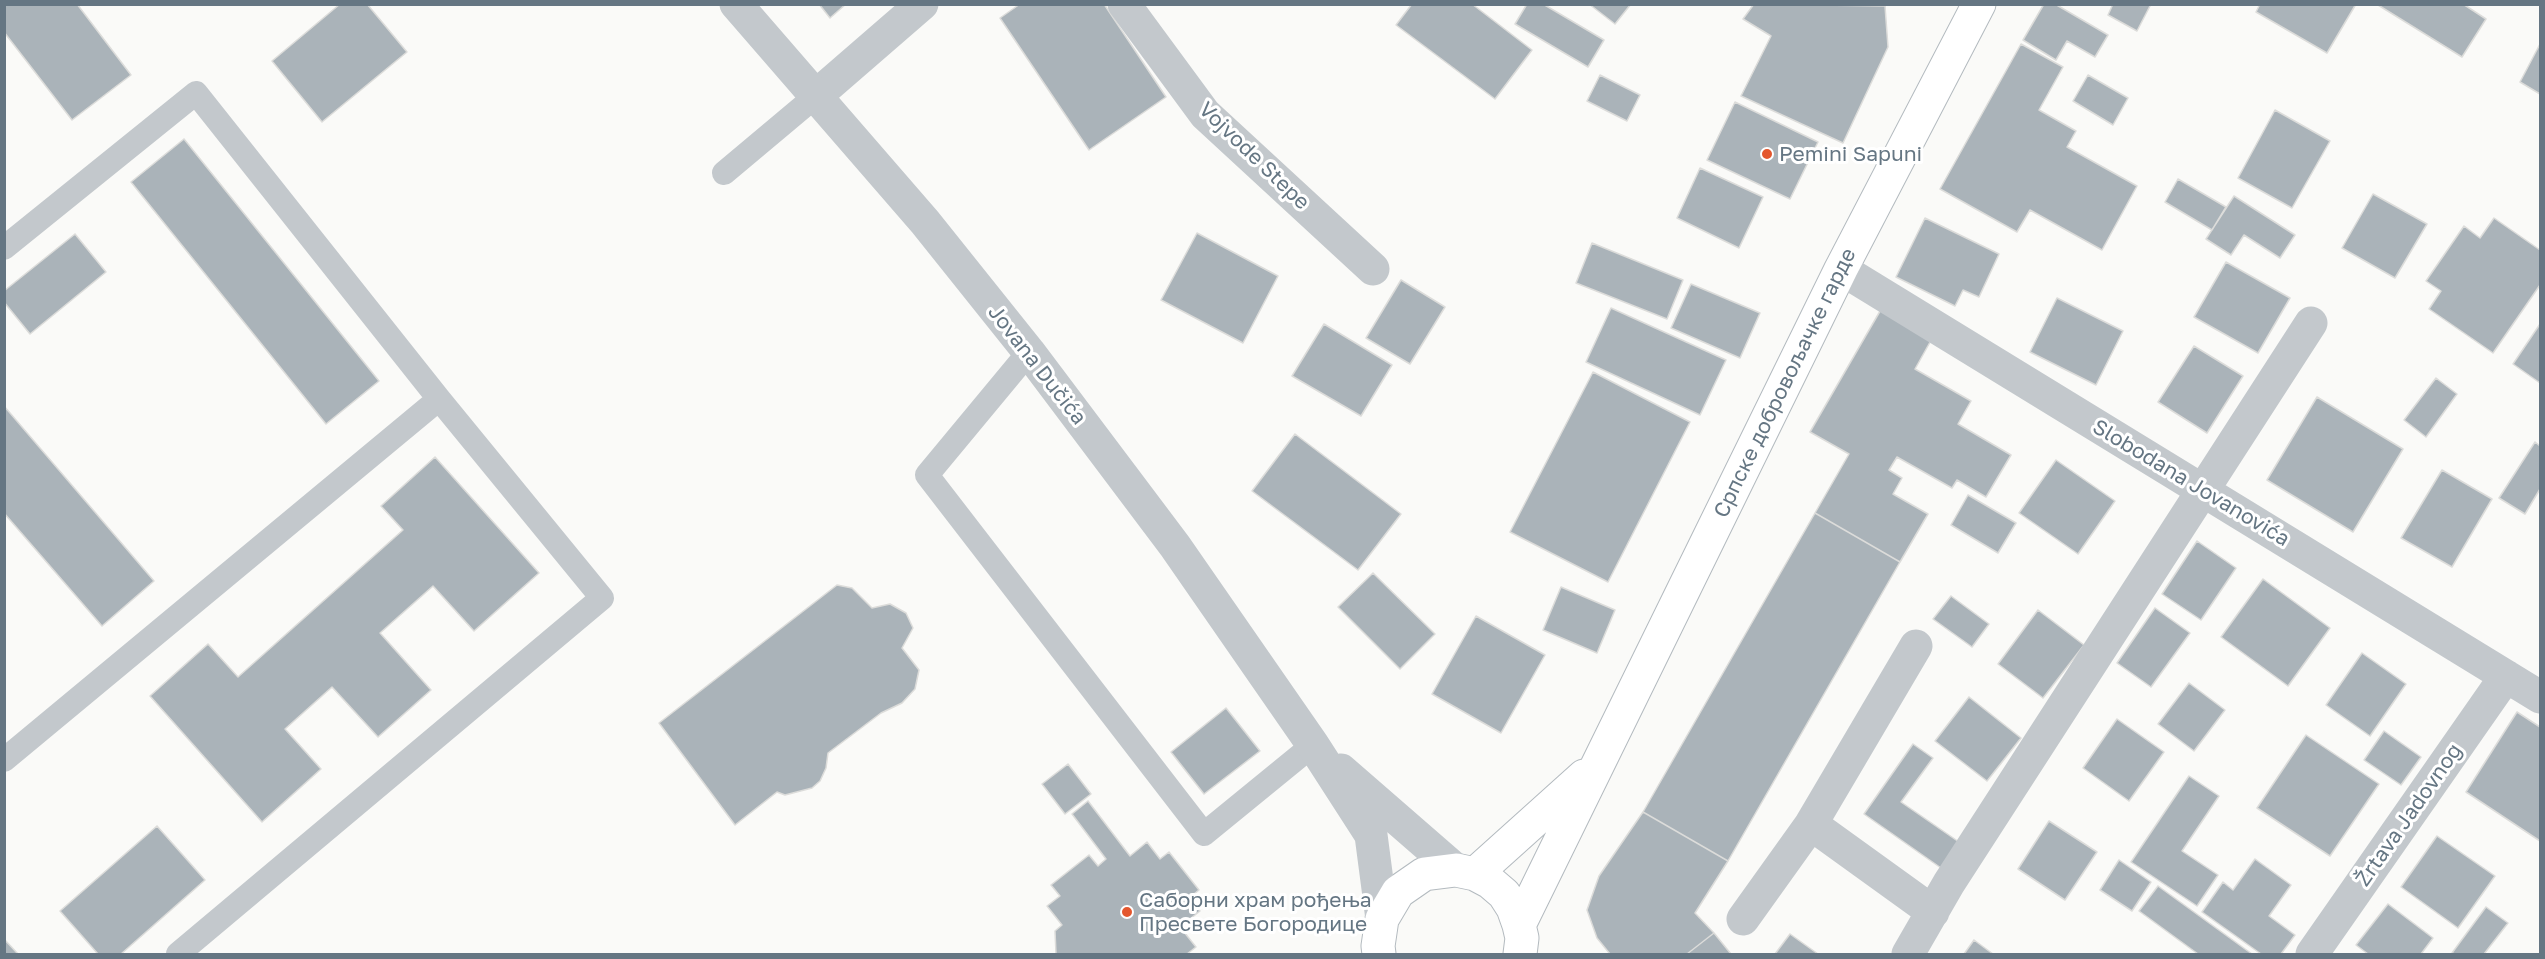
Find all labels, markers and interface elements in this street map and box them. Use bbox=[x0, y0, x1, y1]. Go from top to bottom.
street label: Vojvode Stepe bbox=[1193, 97, 1315, 215]
place label: Pemini Sapuni bbox=[1779, 141, 1922, 167]
marker: Pemini Sapuni bbox=[1760, 147, 1774, 161]
street label: Српске добровољачке гарде bbox=[1709, 244, 1861, 522]
street label: Jovana Dučića bbox=[983, 300, 1091, 430]
street label: Slobodana Jovanovića bbox=[2088, 414, 2294, 552]
street label: Žrtava Jadovnog bbox=[2350, 739, 2468, 891]
place label: Саборни храм рођења Пресвете Богородице bbox=[1139, 887, 1372, 937]
marker: Саборни храм рођења Пресвете Богородице bbox=[1120, 905, 1134, 919]

